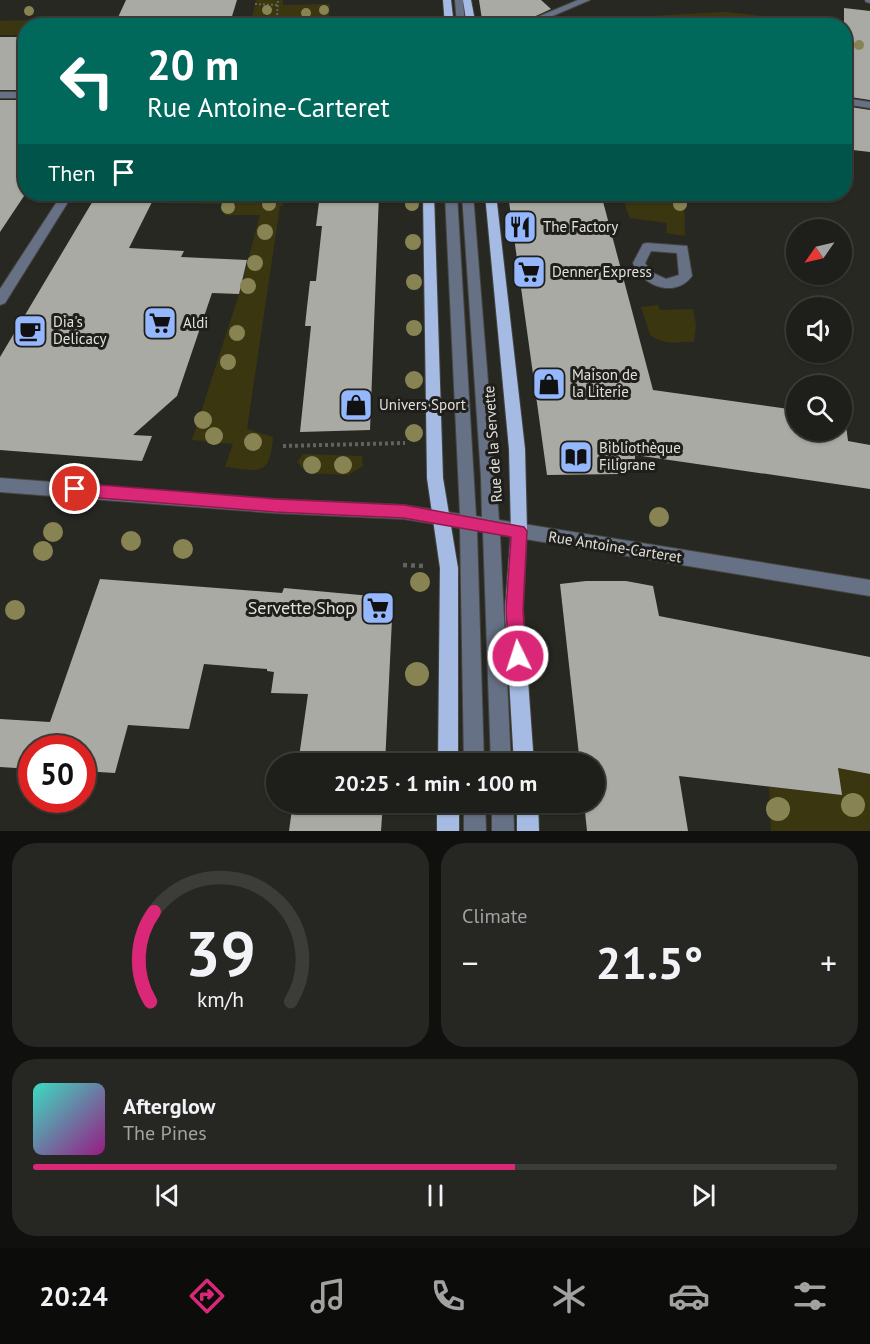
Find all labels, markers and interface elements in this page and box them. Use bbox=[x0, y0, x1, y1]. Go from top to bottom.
text: 20 m bbox=[147, 37, 239, 92]
icon: left bbox=[48, 42, 126, 120]
text: Rue Antoine-Carteret bbox=[147, 90, 390, 124]
icon: arrive bbox=[107, 156, 140, 189]
text: Then bbox=[48, 159, 95, 187]
restaurant icon: The Factory bbox=[502, 209, 538, 245]
place label: The Factory bbox=[543, 217, 618, 236]
north arrow bbox=[786, 219, 852, 285]
map controls bbox=[786, 219, 852, 441]
supermarket icon: Denner Express bbox=[511, 254, 547, 290]
place label: Denner Express bbox=[552, 262, 652, 281]
button: sound bbox=[786, 297, 852, 363]
supermarket icon: Aldi bbox=[142, 305, 178, 341]
place label: Dia's Delicacy bbox=[53, 312, 107, 348]
cafe icon: Dia's Delicacy bbox=[12, 313, 48, 349]
place label: Aldi bbox=[183, 313, 208, 332]
place label: Maison de la Literie bbox=[572, 365, 638, 401]
shop icon: Maison de la Literie bbox=[531, 366, 567, 402]
button: search bbox=[786, 375, 852, 441]
street label: Rue de la Servette bbox=[479, 385, 506, 503]
shop icon: Univers Sport bbox=[338, 387, 374, 423]
place label: Univers Sport bbox=[379, 395, 466, 414]
place label: Bibliothèque Filigrane bbox=[599, 438, 681, 474]
library icon: Bibliothèque Filigrane bbox=[558, 439, 594, 475]
pin bbox=[49, 463, 100, 514]
icon: arrive bbox=[58, 472, 91, 505]
street label: Rue Antoine-Carteret bbox=[547, 527, 683, 566]
supermarket icon: Servette Shop bbox=[360, 590, 396, 626]
place label: Servette Shop bbox=[248, 596, 355, 619]
position arrow bbox=[486, 624, 550, 688]
speed limit sign: 50 bbox=[18, 735, 96, 813]
text: 20:25 · 1 min · 100 m bbox=[334, 769, 537, 797]
text: Climate bbox=[462, 903, 528, 929]
text: 39 bbox=[185, 912, 256, 993]
text: 21.5° bbox=[596, 933, 703, 991]
text: − bbox=[462, 941, 479, 984]
text: + bbox=[820, 941, 837, 984]
text: km/h bbox=[197, 985, 244, 1013]
text: Afterglow bbox=[123, 1092, 215, 1120]
text: The Pines bbox=[123, 1120, 207, 1146]
icon: previous bbox=[151, 1179, 184, 1212]
icon: pause bbox=[419, 1179, 452, 1212]
icon: next bbox=[687, 1179, 720, 1212]
icon: directions bbox=[186, 1275, 228, 1317]
icon: music bbox=[307, 1275, 349, 1317]
icon: phone bbox=[427, 1275, 469, 1317]
icon: climate bbox=[548, 1275, 590, 1317]
icon: car bbox=[668, 1275, 710, 1317]
icon: filters bbox=[789, 1275, 831, 1317]
text: 20:24 bbox=[39, 1279, 108, 1313]

